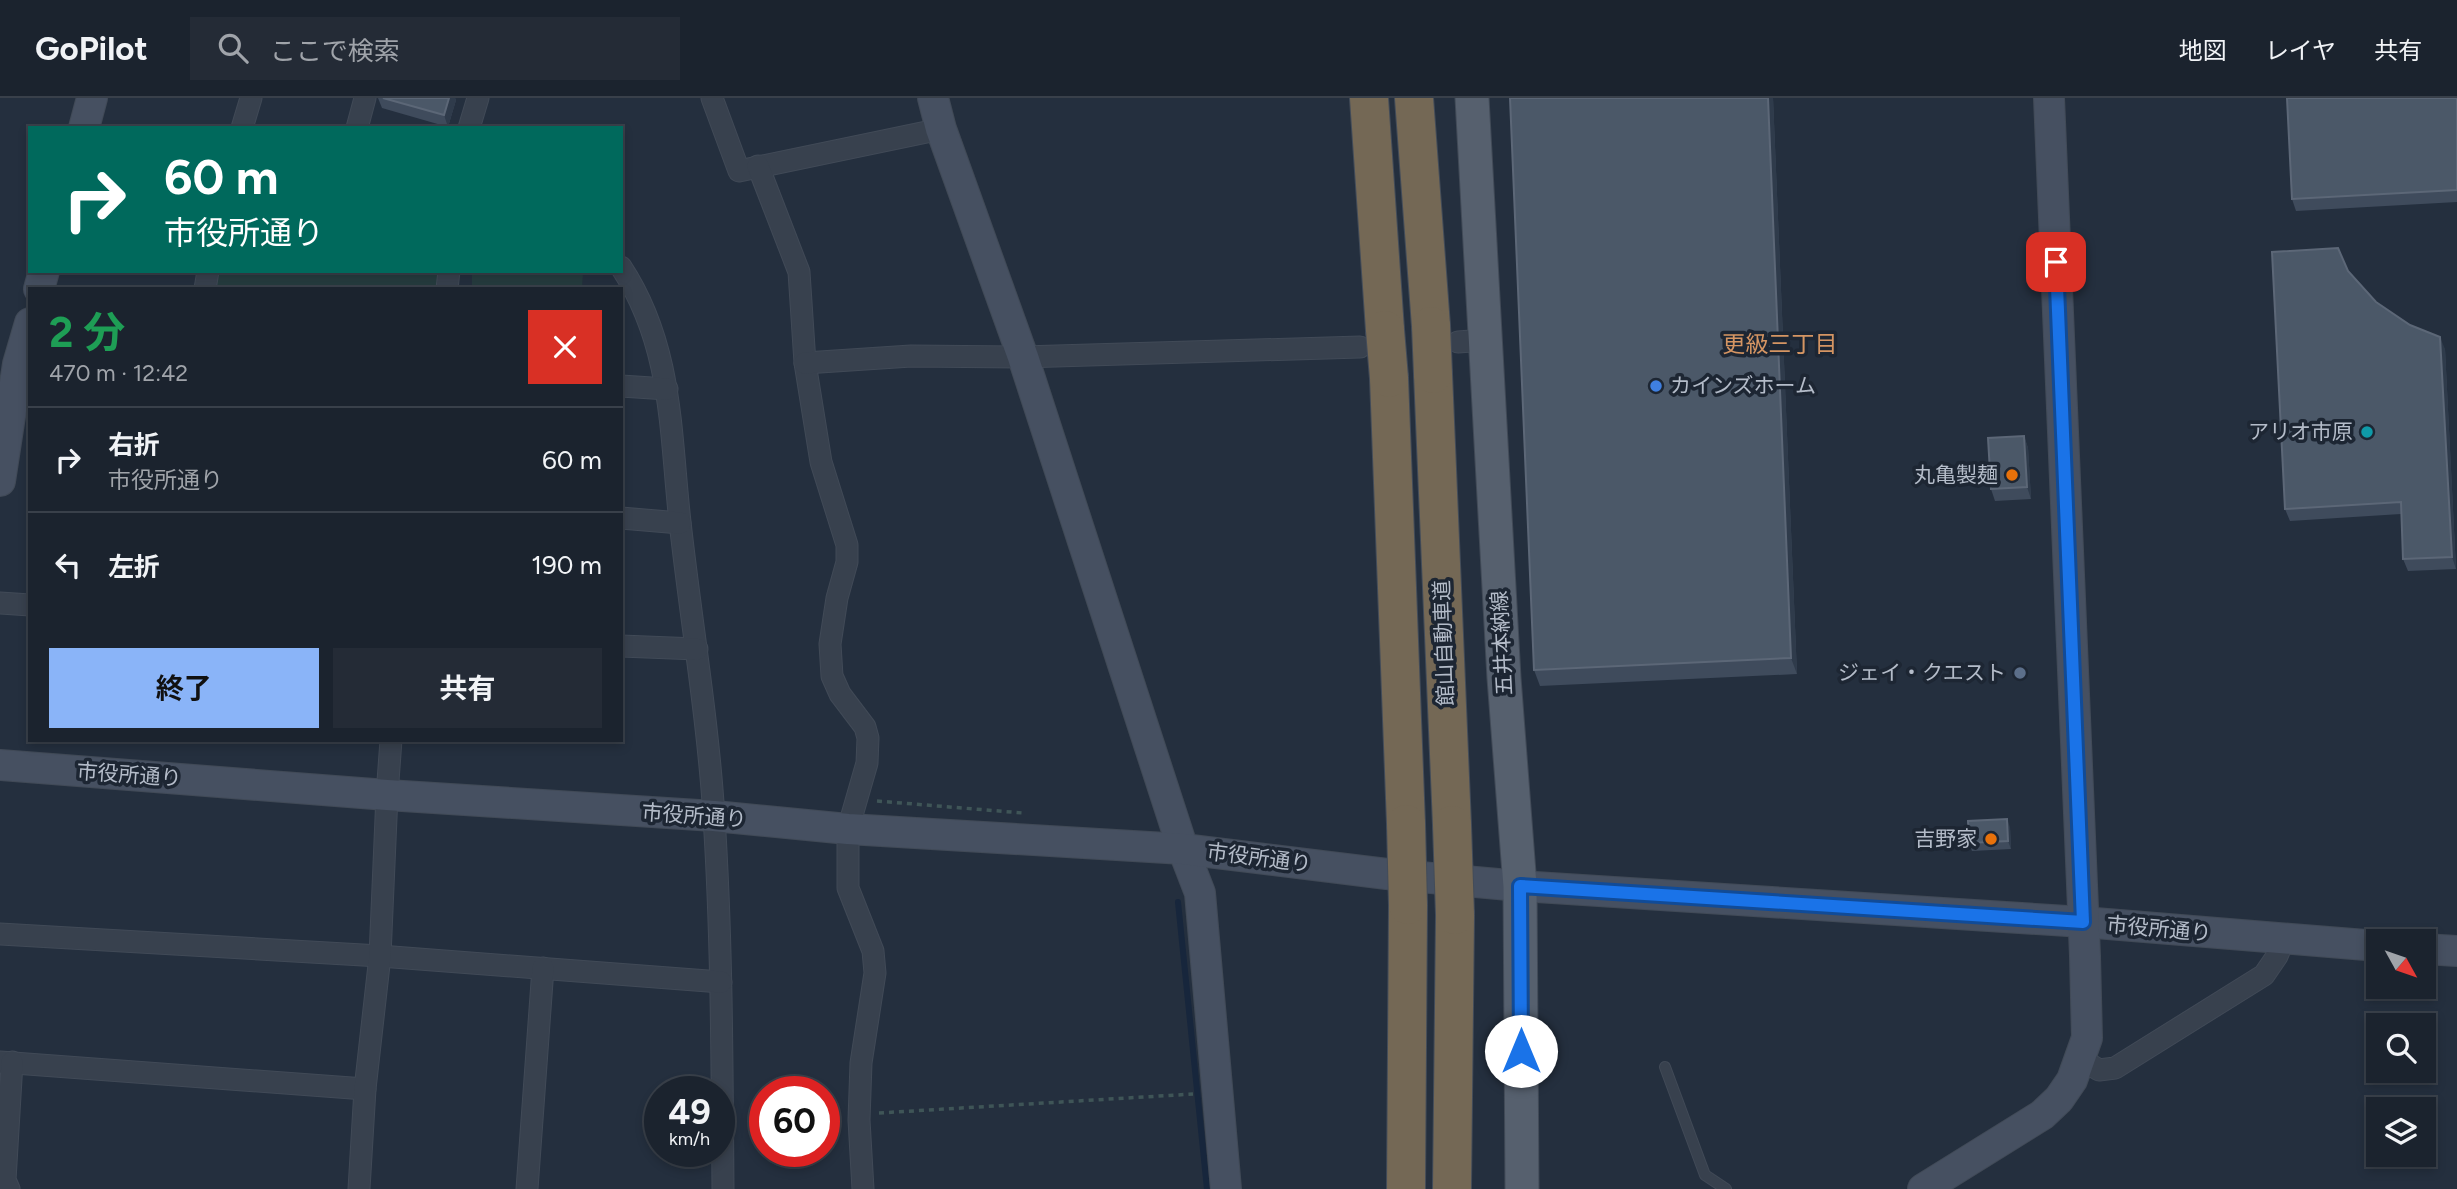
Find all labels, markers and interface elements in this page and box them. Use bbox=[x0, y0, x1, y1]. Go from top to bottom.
search box bbox=[190, 17, 680, 80]
text: GoPilot bbox=[35, 29, 148, 68]
icon: search bbox=[214, 29, 252, 67]
text: ここで検索 bbox=[270, 35, 400, 67]
text: 地図 bbox=[2179, 36, 2227, 65]
text: レイヤ bbox=[2265, 36, 2336, 65]
text: 共有 bbox=[2374, 36, 2422, 65]
text: 60 m bbox=[164, 147, 279, 206]
icon: right bbox=[49, 154, 140, 245]
text: 市役所通り bbox=[164, 214, 324, 252]
pin bbox=[2026, 232, 2086, 292]
icon: arrive bbox=[2037, 243, 2075, 281]
text: 2 分 bbox=[49, 307, 125, 358]
button: close bbox=[528, 310, 602, 384]
district label: 更級三丁目 bbox=[1723, 330, 1838, 358]
text: 470 m · 12:42 bbox=[49, 359, 188, 387]
place label: カインズホーム bbox=[1670, 373, 1816, 398]
marker: カインズホーム bbox=[1648, 378, 1664, 394]
place label: アリオ市原 bbox=[2248, 419, 2353, 444]
marker: アリオ市原 bbox=[2359, 424, 2375, 440]
text: 右折 bbox=[108, 429, 160, 461]
icon: right bbox=[49, 441, 87, 479]
text: 60 m bbox=[542, 444, 602, 476]
place label: 丸亀製麺 bbox=[1914, 462, 1998, 487]
text: 市役所通り bbox=[108, 466, 223, 494]
marker: 丸亀製麺 bbox=[2004, 467, 2020, 483]
icon: left bbox=[49, 546, 87, 584]
text: 190 m bbox=[531, 549, 602, 581]
text: 左折 bbox=[108, 551, 160, 583]
street label: 館山自動車道 bbox=[1429, 580, 1458, 706]
street label: 五井本納線 bbox=[1486, 590, 1517, 696]
button: 終了 bbox=[49, 648, 319, 728]
button: 共有 bbox=[333, 648, 602, 728]
place label: ジェイ・クエスト bbox=[1838, 660, 2006, 685]
marker: ジェイ・クエスト bbox=[2012, 665, 2028, 681]
street label: 市役所通り bbox=[76, 758, 182, 791]
street label: 市役所通り bbox=[641, 799, 747, 832]
place label: 吉野家 bbox=[1914, 826, 1977, 851]
marker: 吉野家 bbox=[1983, 831, 1999, 847]
street label: 市役所通り bbox=[1205, 839, 1313, 876]
street label: 市役所通り bbox=[2106, 911, 2212, 946]
north arrow bbox=[2366, 929, 2436, 999]
map controls bbox=[2366, 929, 2436, 1167]
button: search bbox=[2366, 1013, 2436, 1083]
position arrow bbox=[1484, 1014, 1558, 1088]
speed limit sign: 60 bbox=[749, 1076, 840, 1167]
text: 49 bbox=[668, 1091, 711, 1133]
button: layers bbox=[2366, 1097, 2436, 1167]
text: km/h bbox=[669, 1128, 710, 1150]

